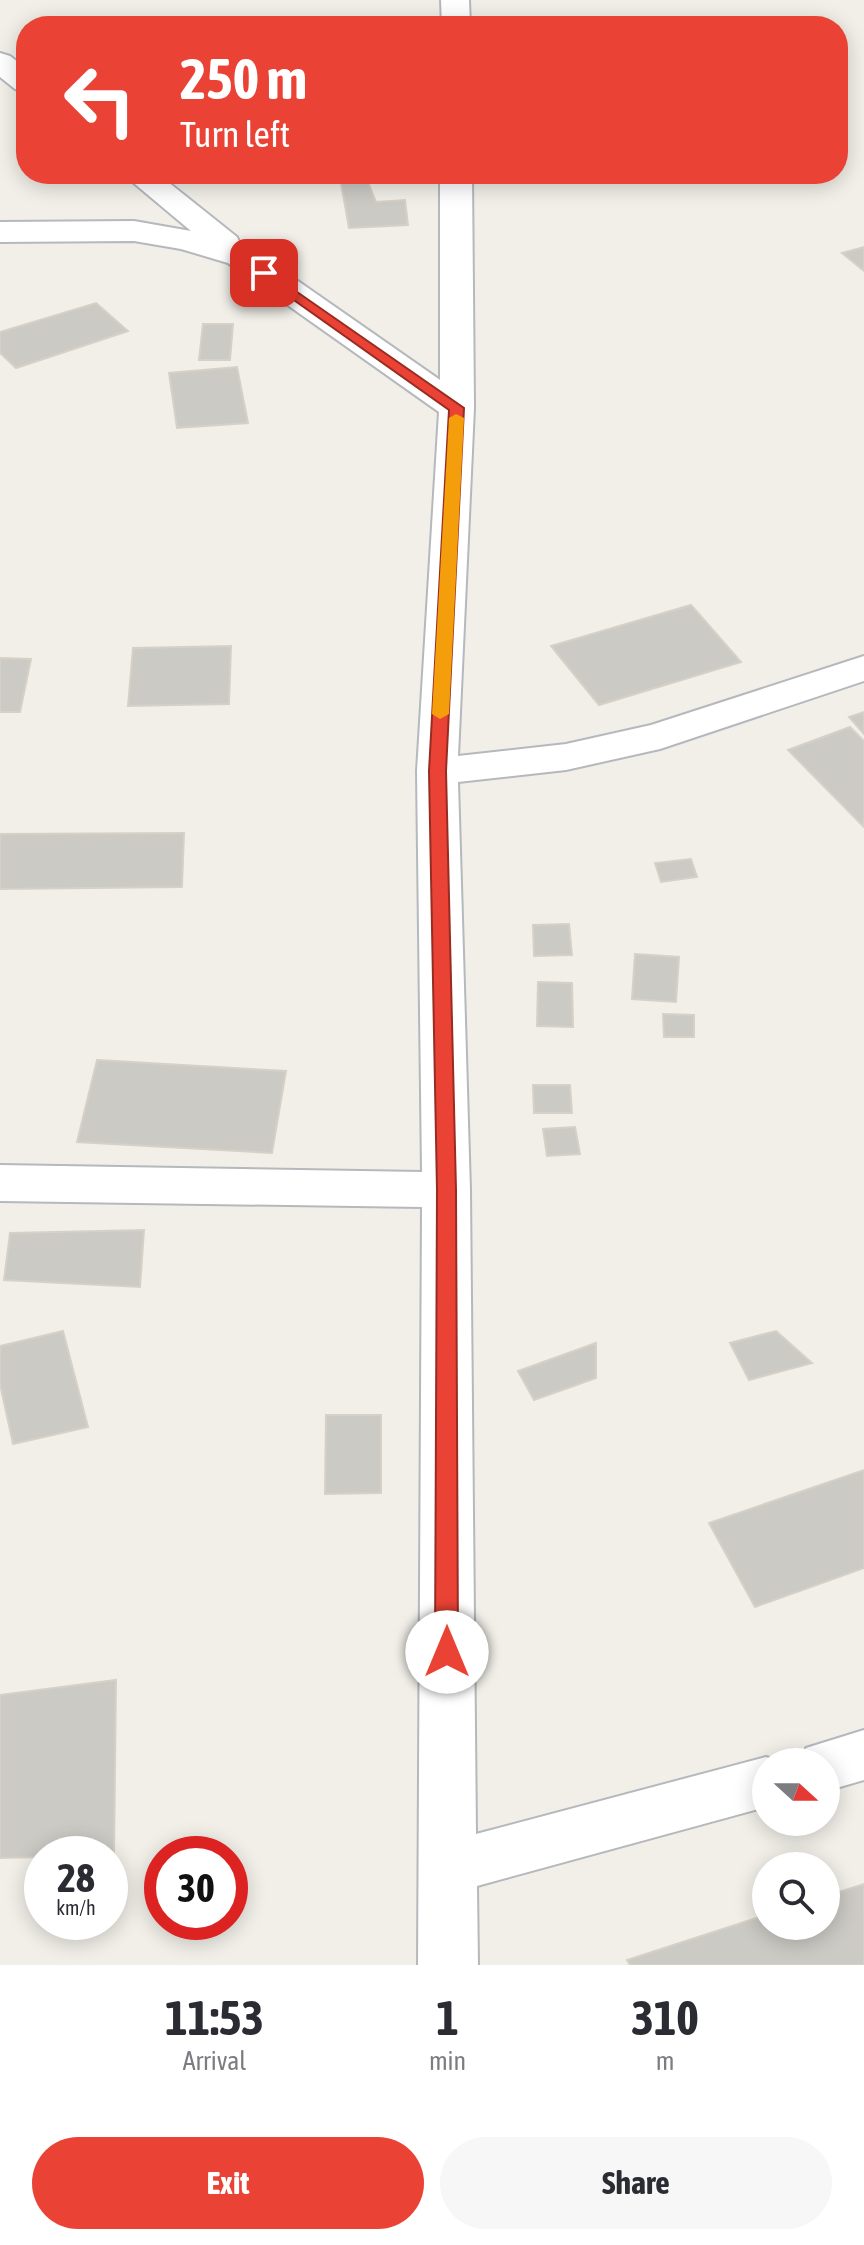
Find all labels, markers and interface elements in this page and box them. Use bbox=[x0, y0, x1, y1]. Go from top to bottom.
text: 250 m bbox=[180, 47, 307, 111]
icon: left bbox=[48, 48, 152, 152]
text: Turn left bbox=[180, 113, 290, 155]
pin bbox=[230, 239, 298, 307]
icon: arrive bbox=[242, 251, 286, 295]
position arrow bbox=[405, 1610, 489, 1694]
north arrow bbox=[752, 1748, 840, 1836]
map controls bbox=[752, 1748, 840, 1940]
speed limit sign: 30 bbox=[144, 1836, 248, 1940]
button: search bbox=[752, 1852, 840, 1940]
text: 28 bbox=[57, 1855, 95, 1900]
text: km/h bbox=[56, 1896, 96, 1919]
text: 11:53 bbox=[165, 1990, 264, 2045]
text: 1 bbox=[436, 1990, 459, 2045]
text: 310 bbox=[631, 1990, 699, 2045]
text: Arrival bbox=[183, 2046, 246, 2076]
text: min bbox=[429, 2046, 466, 2076]
text: m bbox=[656, 2046, 674, 2076]
button: Exit bbox=[32, 2137, 424, 2229]
button: Share bbox=[440, 2137, 832, 2229]

